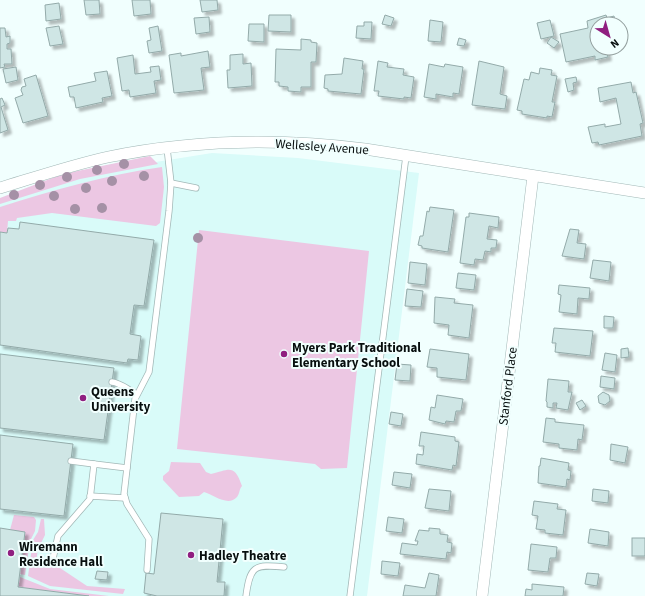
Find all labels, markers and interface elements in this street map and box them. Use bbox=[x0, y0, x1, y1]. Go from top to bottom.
north arrow bbox=[589, 16, 629, 56]
text: N bbox=[607, 35, 622, 52]
street label: Wellesley Avenue bbox=[275, 135, 369, 159]
place label: Myers Park Traditional Elementary School bbox=[292, 339, 421, 372]
street label: Stanford Place bbox=[494, 346, 522, 426]
marker: Myers Park Traditional Elementary School bbox=[279, 349, 289, 359]
place label: Queens University bbox=[91, 383, 150, 416]
marker: Queens University bbox=[78, 393, 88, 403]
place label: Wiremann Residence Hall bbox=[19, 538, 103, 571]
place label: Hadley Theatre bbox=[199, 547, 287, 565]
marker: Wiremann Residence Hall bbox=[6, 548, 16, 558]
marker: Hadley Theatre bbox=[186, 550, 196, 560]

